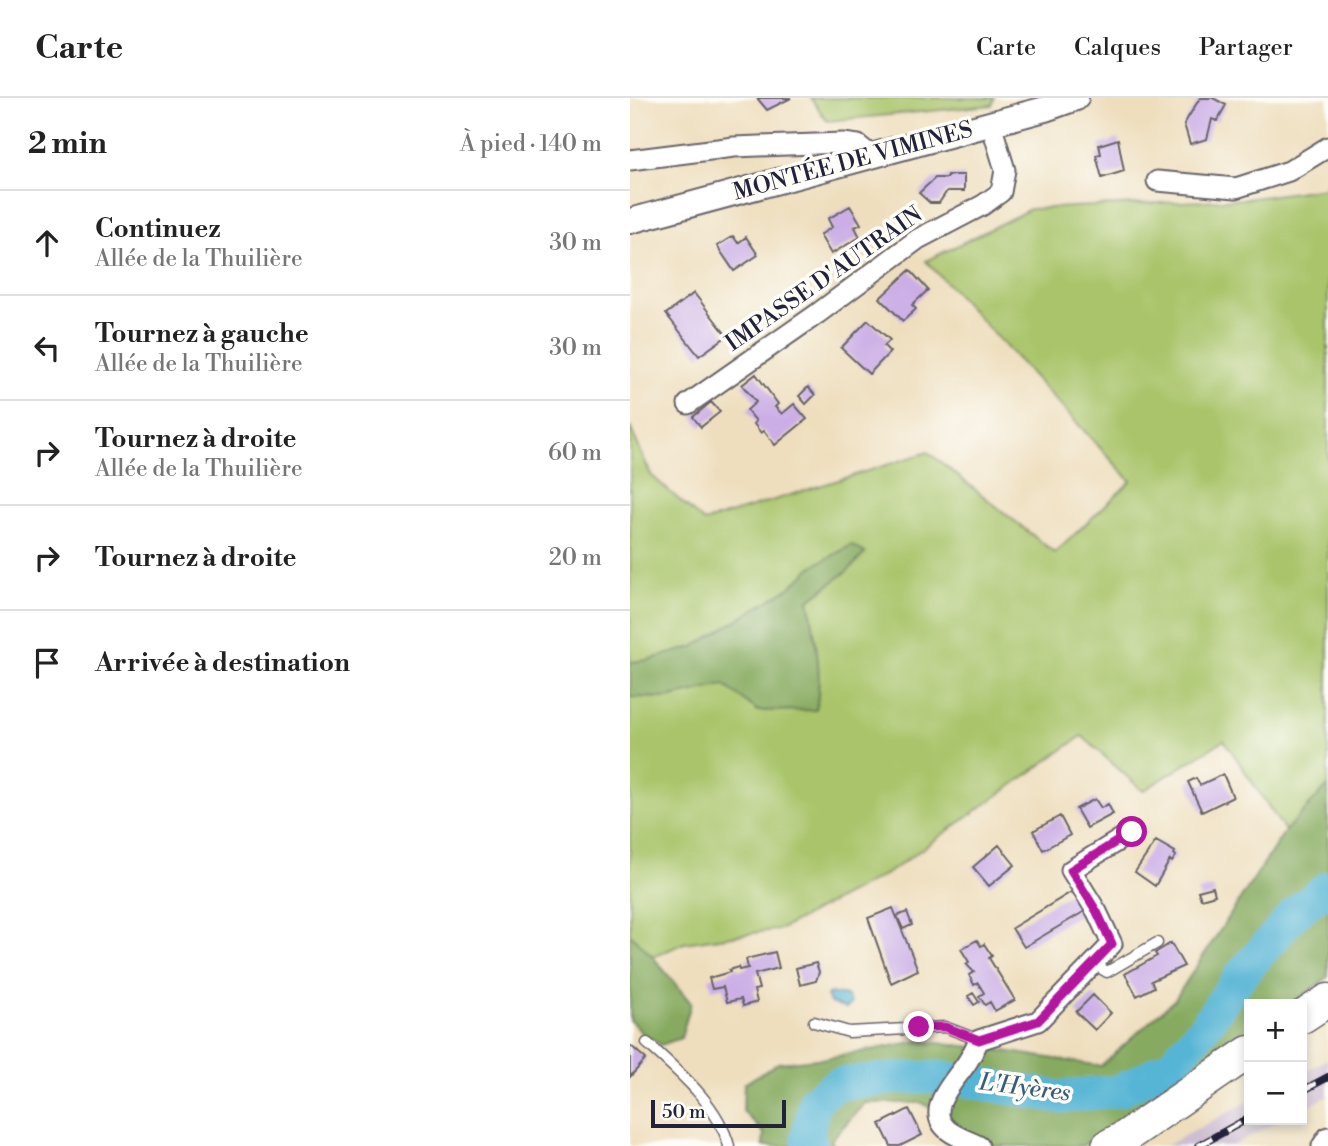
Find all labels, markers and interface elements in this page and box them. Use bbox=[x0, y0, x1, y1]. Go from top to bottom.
text: Carte bbox=[35, 28, 123, 69]
text: Carte bbox=[976, 33, 1036, 63]
text: Calques bbox=[1074, 33, 1161, 63]
text: Partager bbox=[1199, 33, 1293, 63]
street label: MONTÉE DE VIMINES bbox=[730, 114, 976, 206]
text: 2 min bbox=[28, 125, 107, 163]
text: À pied · 140 m bbox=[460, 130, 602, 158]
street label: IMPASSE D'AUTRAIN bbox=[720, 201, 928, 357]
text: Continuez bbox=[95, 213, 221, 245]
icon: ahead bbox=[28, 224, 66, 262]
text: 30 m bbox=[549, 229, 602, 257]
text: Allée de la Thuilière bbox=[95, 245, 303, 273]
text: Tournez à gauche bbox=[95, 318, 309, 350]
icon: left bbox=[28, 329, 66, 367]
text: 30 m bbox=[549, 334, 602, 362]
text: Allée de la Thuilière bbox=[95, 350, 303, 378]
text: Tournez à droite bbox=[95, 423, 297, 455]
icon: right bbox=[28, 434, 66, 472]
text: 60 m bbox=[548, 439, 602, 467]
text: Allée de la Thuilière bbox=[95, 455, 303, 483]
icon: right bbox=[28, 539, 66, 577]
text: Tournez à droite bbox=[95, 542, 297, 574]
text: 20 m bbox=[549, 544, 602, 572]
icon: arrive bbox=[28, 644, 66, 682]
text: Arrivée à destination bbox=[95, 647, 350, 679]
route start bbox=[1116, 816, 1147, 847]
map controls bbox=[1244, 999, 1307, 1125]
button: + bbox=[1244, 999, 1307, 1062]
route end bbox=[903, 1011, 934, 1042]
button: − bbox=[1244, 1062, 1307, 1125]
water label: L'Hyères bbox=[977, 1067, 1072, 1108]
scale bar bbox=[651, 1097, 786, 1129]
text: 50 m bbox=[662, 1100, 706, 1124]

